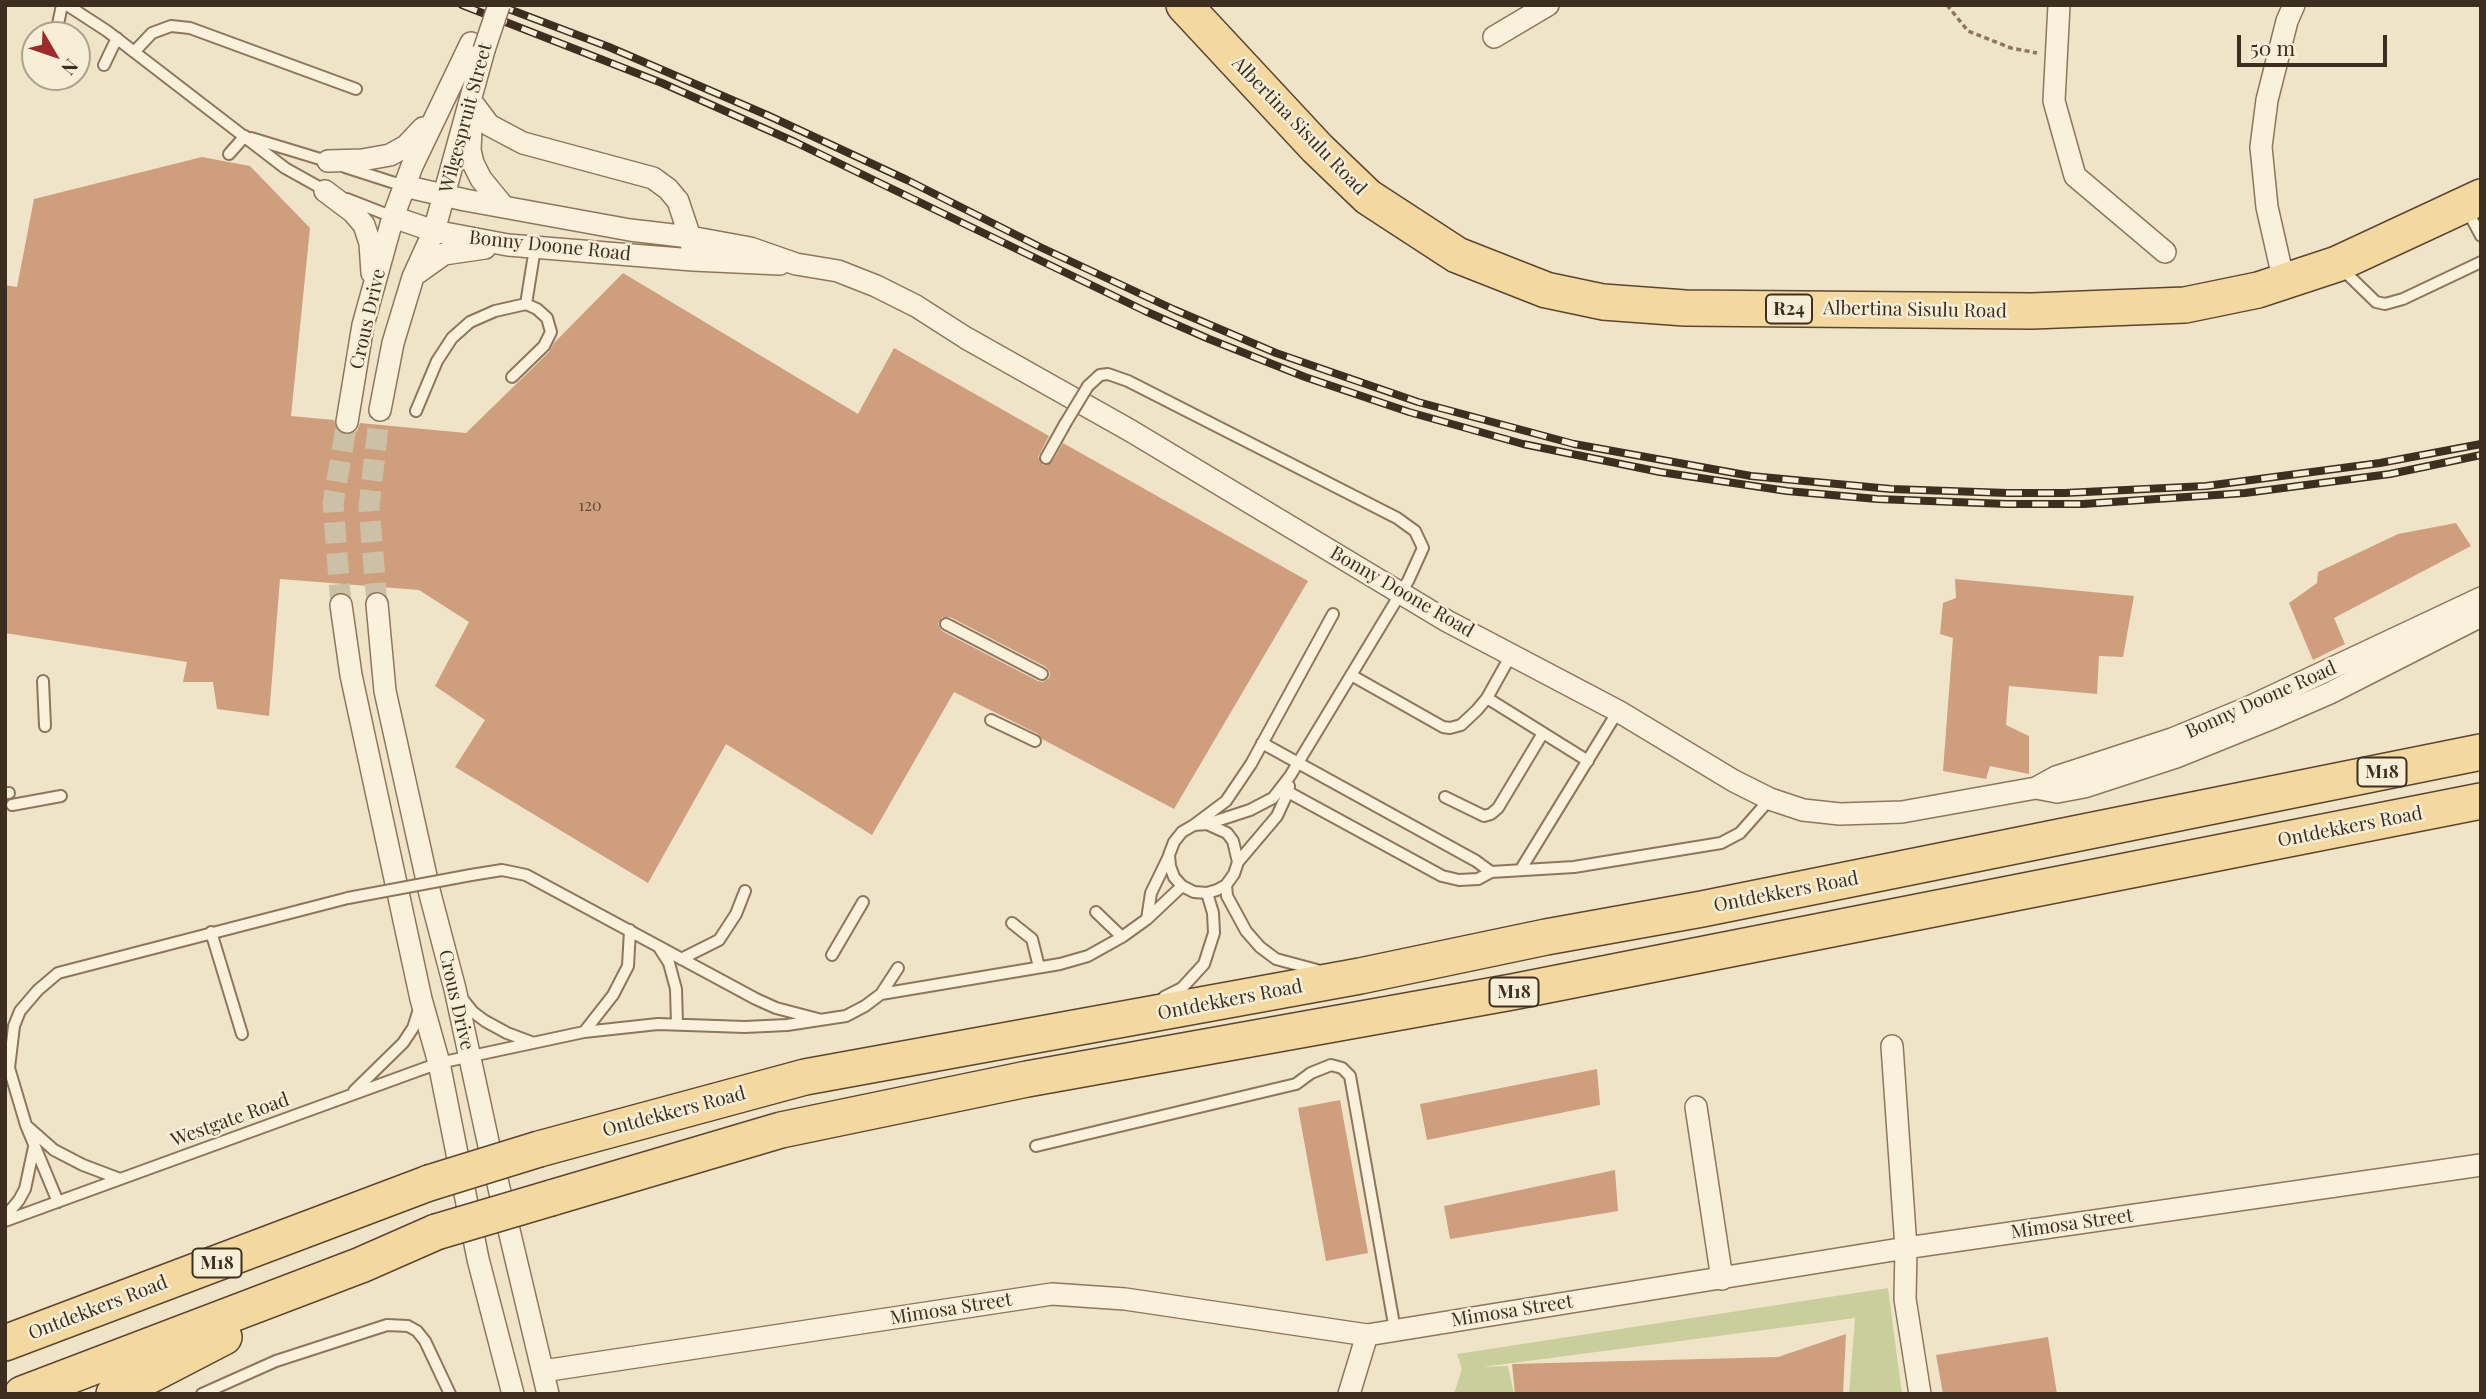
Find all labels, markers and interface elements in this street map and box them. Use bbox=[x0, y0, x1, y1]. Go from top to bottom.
north arrow bbox=[21, 21, 91, 91]
scale bar bbox=[2241, 21, 2392, 65]
text: 50 m bbox=[2250, 33, 2295, 61]
street label: Wilgespruit Street bbox=[435, 41, 497, 195]
street label: Albertina Sisulu Road bbox=[1227, 52, 1371, 200]
text: N bbox=[56, 54, 85, 81]
street label: Bonny Doone Road bbox=[468, 226, 632, 266]
street label: Crous Drive bbox=[345, 267, 391, 371]
road number: R24 bbox=[1766, 295, 1812, 324]
street label: Albertina Sisulu Road bbox=[1823, 297, 2007, 323]
house number: 120 bbox=[578, 496, 602, 516]
street label: Bonny Doone Road bbox=[1326, 541, 1478, 643]
street label: Bonny Doone Road bbox=[2182, 657, 2340, 743]
road number: M18 bbox=[2358, 758, 2406, 786]
street label: Ontdekkers Road bbox=[2276, 802, 2424, 852]
street label: Ontdekkers Road bbox=[1712, 867, 1860, 917]
street label: Crous Drive bbox=[433, 948, 479, 1052]
street label: Ontdekkers Road bbox=[1156, 975, 1304, 1025]
road number: M18 bbox=[1490, 978, 1538, 1007]
street label: Ontdekkers Road bbox=[600, 1082, 748, 1142]
street label: Westgate Road bbox=[168, 1088, 292, 1152]
street label: Mimosa Street bbox=[2009, 1204, 2135, 1244]
road number: M18 bbox=[192, 1248, 242, 1278]
street label: Ontdekkers Road bbox=[25, 1271, 171, 1345]
street label: Mimosa Street bbox=[888, 1288, 1014, 1330]
street label: Mimosa Street bbox=[1449, 1290, 1575, 1332]

